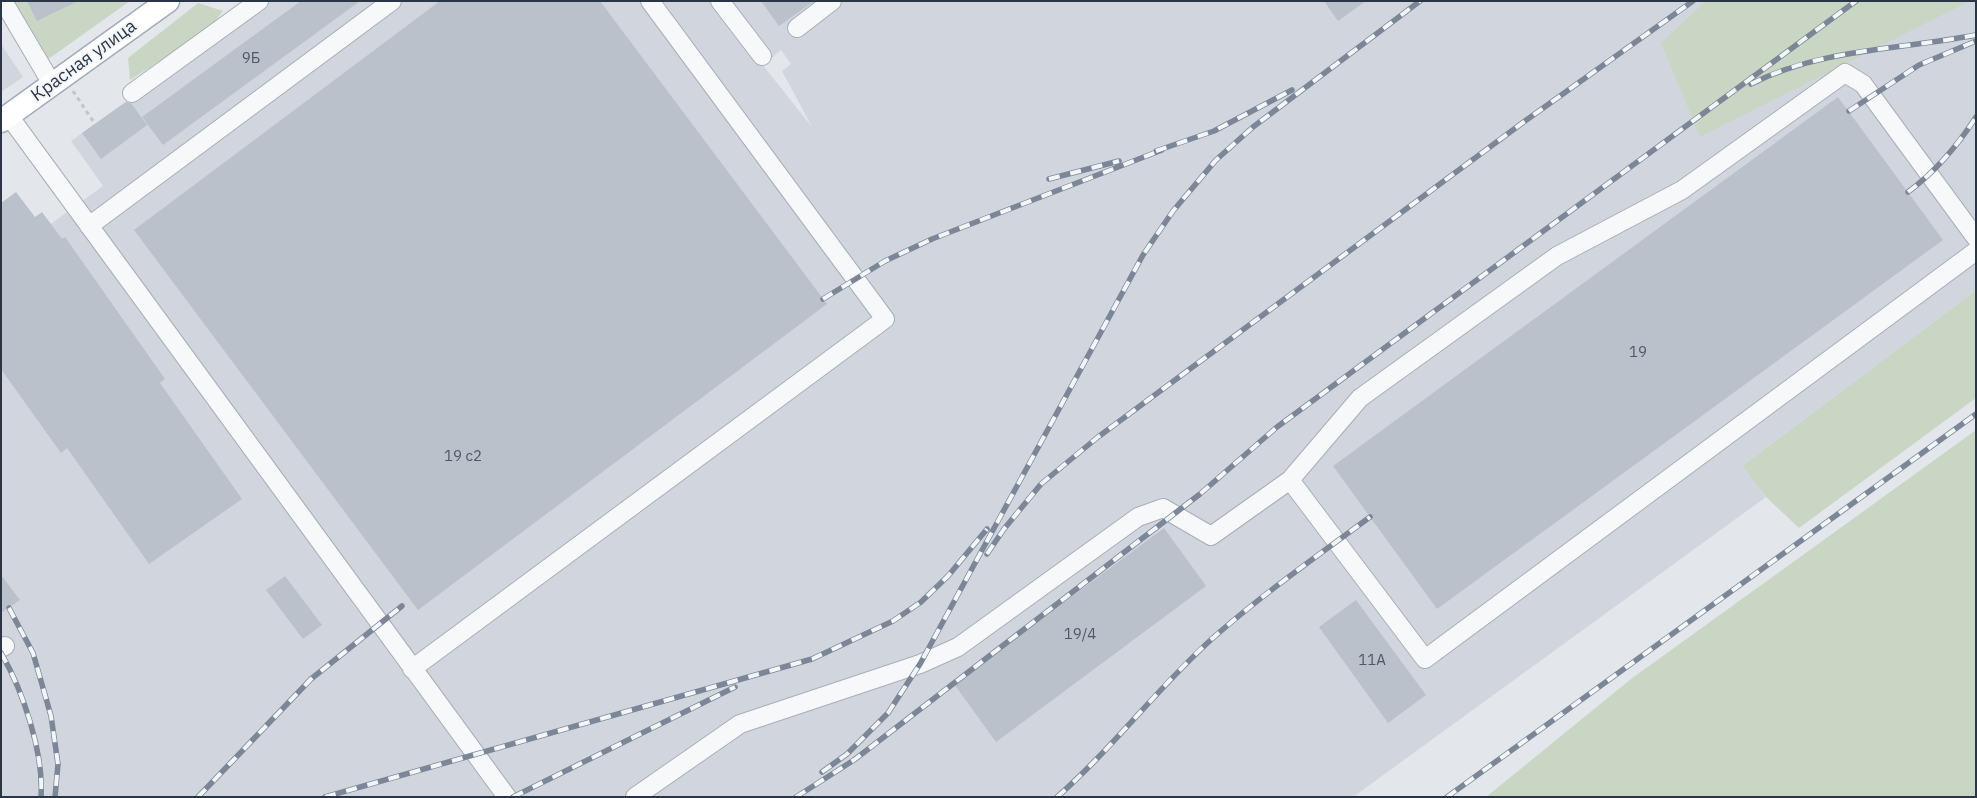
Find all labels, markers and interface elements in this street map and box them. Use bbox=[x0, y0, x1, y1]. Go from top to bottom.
street label: Красная улица bbox=[27, 16, 141, 106]
house number: 9Б bbox=[242, 50, 260, 68]
house number: 19 bbox=[1629, 344, 1647, 362]
house number: 19 с2 bbox=[444, 448, 482, 466]
house number: 19/4 bbox=[1064, 626, 1096, 644]
house number: 11А bbox=[1358, 652, 1386, 670]

